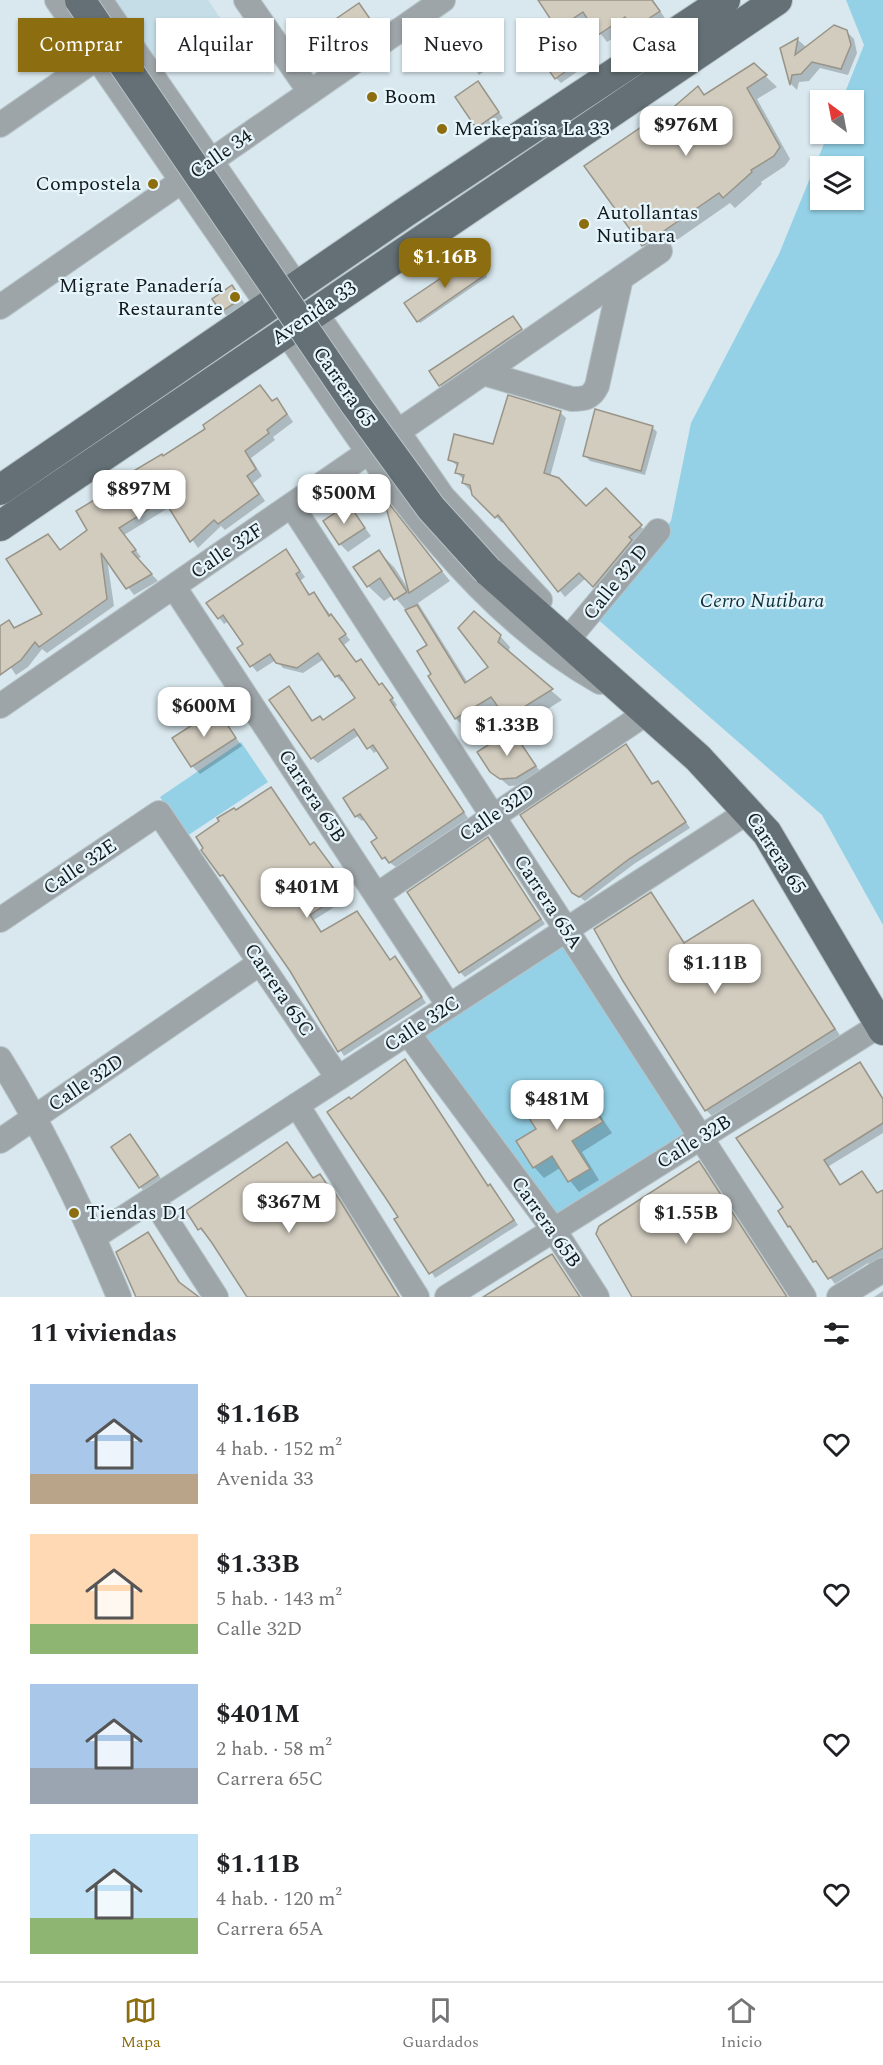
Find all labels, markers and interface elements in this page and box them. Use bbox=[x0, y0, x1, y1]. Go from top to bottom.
chip: Comprar bbox=[18, 18, 144, 72]
chip: Alquilar bbox=[156, 18, 274, 72]
chip: Filtros bbox=[286, 18, 390, 72]
chip: Nuevo bbox=[402, 18, 504, 72]
chip: Piso bbox=[516, 18, 599, 72]
chip: Casa bbox=[611, 18, 698, 72]
place label: Boom bbox=[384, 82, 436, 112]
marker: Boom bbox=[365, 90, 379, 104]
north arrow bbox=[810, 90, 864, 144]
map controls bbox=[810, 90, 864, 210]
pin: $976M bbox=[644, 106, 728, 157]
text: $976M bbox=[654, 110, 718, 140]
place label: Merkepaisa La 33 bbox=[454, 114, 610, 144]
street label: Calle 34 bbox=[183, 121, 259, 187]
marker: Merkepaisa La 33 bbox=[435, 122, 449, 136]
button: layers bbox=[810, 156, 864, 210]
place label: Compostela bbox=[35, 169, 141, 199]
marker: Compostela bbox=[146, 177, 160, 191]
place label: Autollantas Nutibara bbox=[596, 198, 698, 251]
marker: Autollantas Nutibara bbox=[577, 217, 591, 231]
pin: $1.16B bbox=[396, 238, 494, 289]
text: $1.16B bbox=[413, 242, 477, 272]
place label: Migrate Panadería Restaurante bbox=[59, 271, 223, 324]
street label: Avenida 33 bbox=[265, 273, 363, 353]
marker: Migrate Panadería Restaurante bbox=[228, 290, 242, 304]
street label: Carrera 65 bbox=[305, 340, 383, 434]
pin: $897M bbox=[97, 470, 181, 521]
text: $897M bbox=[107, 474, 171, 504]
pin: $500M bbox=[302, 474, 386, 525]
text: $500M bbox=[312, 478, 376, 508]
street label: Calle 32F bbox=[184, 515, 270, 587]
street label: Calle 32 D bbox=[576, 537, 656, 627]
park label: Cerro Nutibara bbox=[700, 586, 824, 616]
pin: $600M bbox=[162, 687, 246, 738]
text: $600M bbox=[172, 691, 236, 721]
pin: $1.33B bbox=[458, 706, 556, 757]
text: $1.33B bbox=[475, 710, 539, 740]
street label: Carrera 65B bbox=[271, 743, 353, 849]
street label: Calle 32D bbox=[453, 776, 541, 850]
street label: Carrera 65 bbox=[738, 806, 814, 900]
street label: Calle 32E bbox=[37, 831, 123, 903]
street label: Carrera 65A bbox=[506, 849, 590, 955]
pin: $401M bbox=[265, 868, 349, 919]
text: $401M bbox=[275, 872, 339, 902]
street label: Carrera 65C bbox=[237, 937, 321, 1043]
pin: $1.11B bbox=[666, 944, 764, 995]
text: $1.11B bbox=[683, 948, 747, 978]
street label: Calle 32C bbox=[378, 988, 466, 1060]
street label: Calle 32D bbox=[42, 1046, 130, 1120]
pin: $481M bbox=[515, 1080, 599, 1131]
text: $481M bbox=[525, 1084, 589, 1114]
street label: Calle 32B bbox=[651, 1107, 737, 1177]
street label: Carrera 65B bbox=[503, 1170, 589, 1274]
pin: $367M bbox=[247, 1183, 331, 1234]
text: $367M bbox=[257, 1187, 321, 1217]
pin: $1.55B bbox=[637, 1194, 735, 1245]
place label: Tiendas D1 bbox=[86, 1198, 187, 1228]
text: $1.55B bbox=[654, 1198, 718, 1228]
marker: Tiendas D1 bbox=[67, 1206, 81, 1220]
text: 11 viviendas bbox=[30, 1313, 177, 1353]
icon: filters bbox=[820, 1317, 853, 1350]
text: $1.16B bbox=[216, 1394, 300, 1434]
icon: home bbox=[78, 1408, 150, 1480]
icon: heart bbox=[820, 1428, 853, 1461]
text: 4 hab. · 152 m² bbox=[216, 1434, 342, 1464]
text: Avenida 33 bbox=[216, 1464, 313, 1494]
text: $1.33B bbox=[216, 1544, 300, 1584]
icon: home bbox=[78, 1558, 150, 1630]
icon: heart bbox=[820, 1578, 853, 1611]
text: 5 hab. · 143 m² bbox=[216, 1584, 342, 1614]
text: Calle 32D bbox=[216, 1614, 302, 1644]
text: $401M bbox=[216, 1694, 300, 1734]
icon: home bbox=[78, 1708, 150, 1780]
icon: heart bbox=[820, 1728, 853, 1761]
text: 2 hab. · 58 m² bbox=[216, 1734, 332, 1764]
text: Carrera 65C bbox=[216, 1764, 323, 1794]
text: $1.11B bbox=[216, 1844, 300, 1884]
icon: home bbox=[78, 1858, 150, 1930]
icon: heart bbox=[820, 1878, 853, 1911]
text: 4 hab. · 120 m² bbox=[216, 1884, 342, 1914]
text: Carrera 65A bbox=[216, 1914, 324, 1944]
tab: Mapa bbox=[121, 1994, 161, 2054]
tab: Guardados bbox=[402, 1994, 479, 2054]
tab: Inicio bbox=[720, 1994, 762, 2054]

